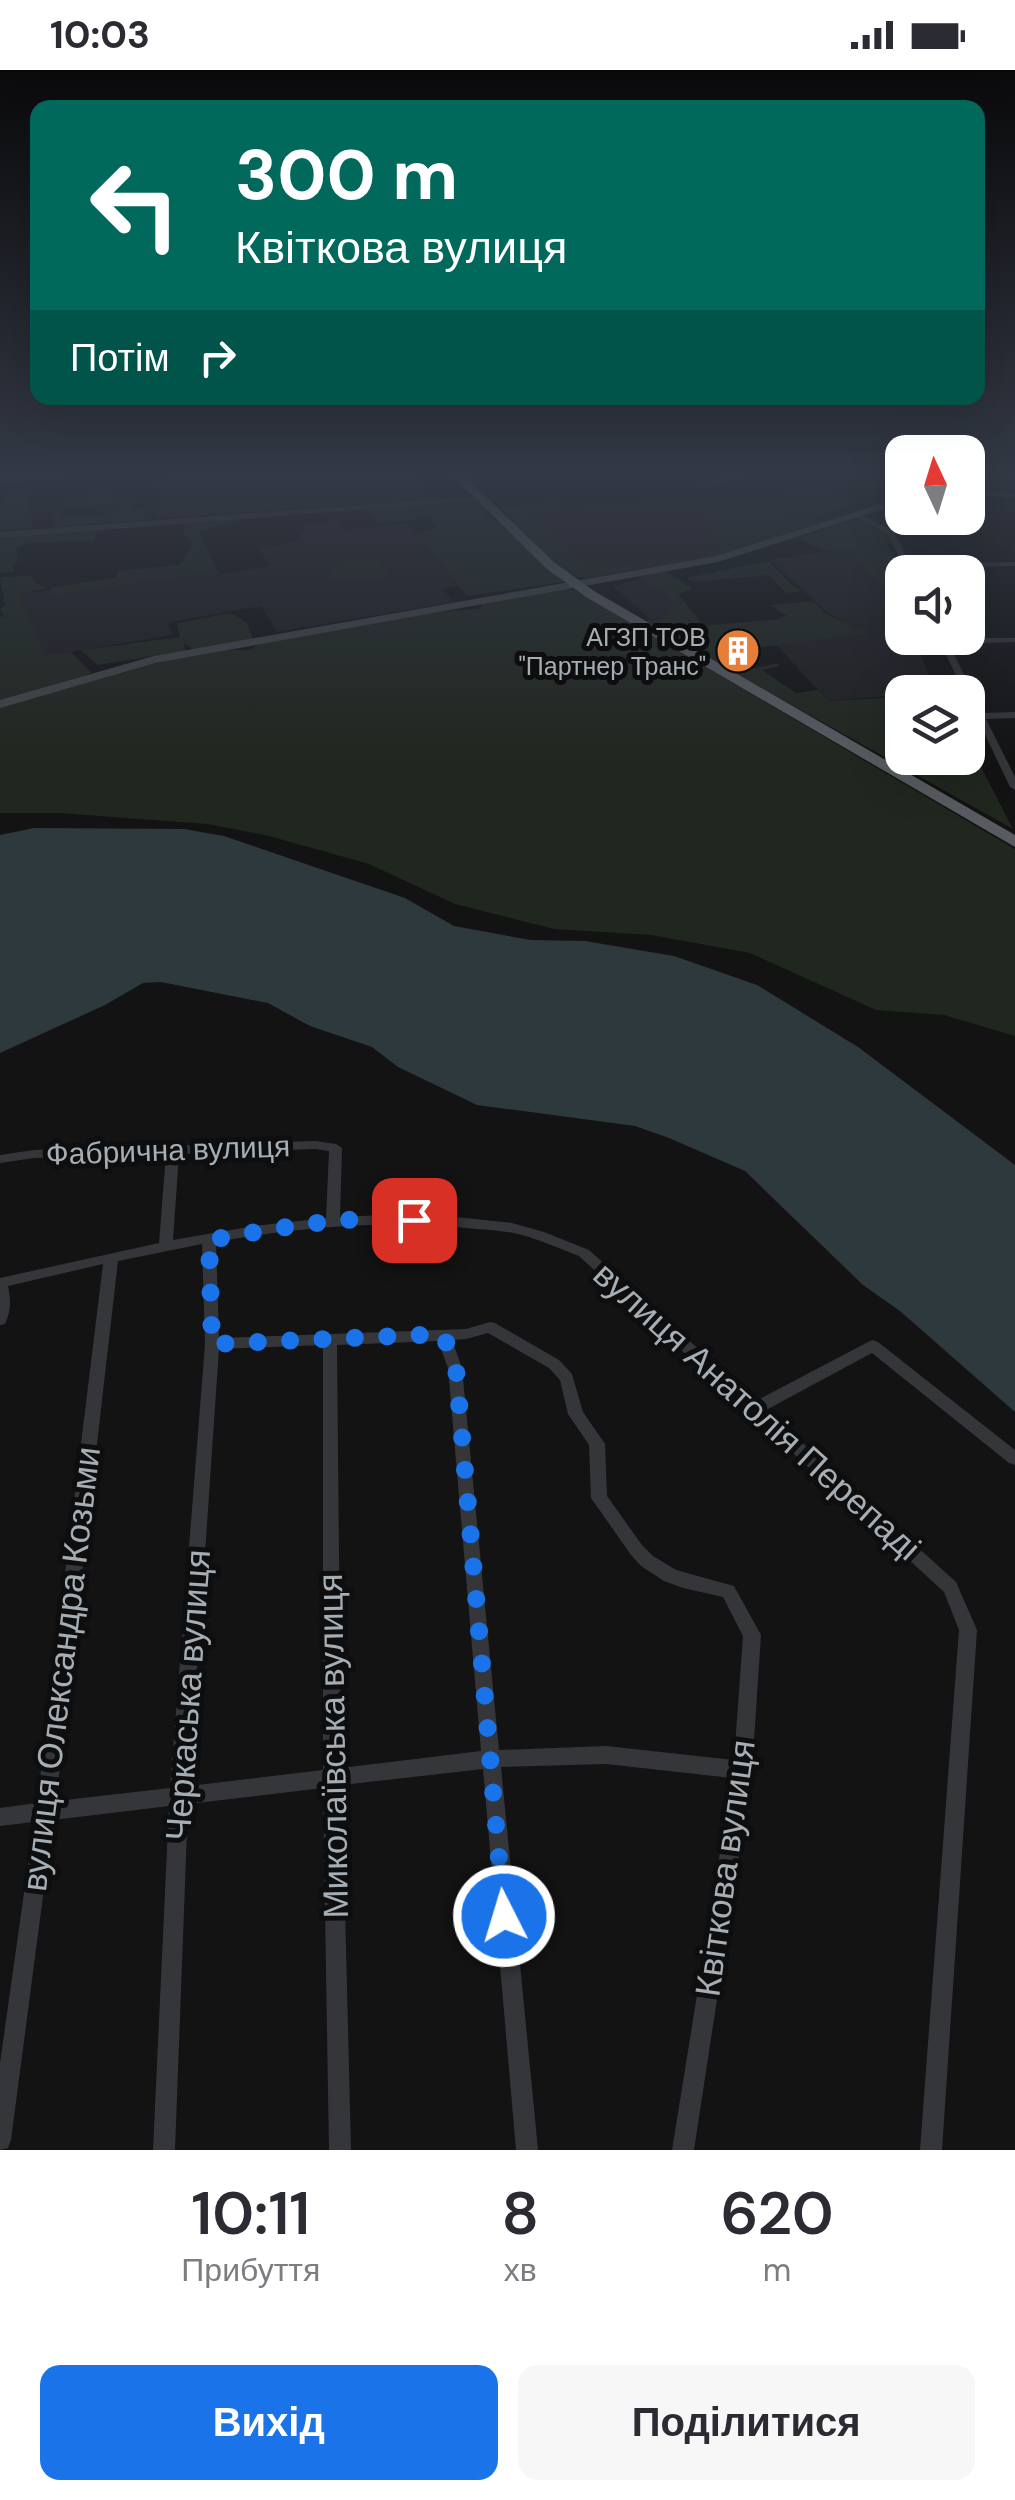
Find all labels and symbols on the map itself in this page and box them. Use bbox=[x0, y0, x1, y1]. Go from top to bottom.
north arrow bbox=[885, 435, 985, 535]
place label: АГЗП ТОВ "Партнер Транс" bbox=[519, 621, 706, 683]
building icon: АГЗП ТОВ "Партнер Транс" bbox=[715, 628, 761, 674]
street label: Фабрична вулиця bbox=[45, 1126, 291, 1174]
pin bbox=[372, 1178, 457, 1263]
street label: вулиця Анатолія Перепаді bbox=[584, 1252, 930, 1570]
street label: вулиця Олександра Козьми bbox=[11, 1444, 111, 1894]
street label: Черкаська вулиця bbox=[155, 1548, 221, 1842]
street label: Миколаївська вулиця bbox=[307, 1573, 359, 1919]
street label: Квіткова вулиця bbox=[684, 1737, 766, 1999]
position arrow bbox=[452, 1864, 556, 1968]

